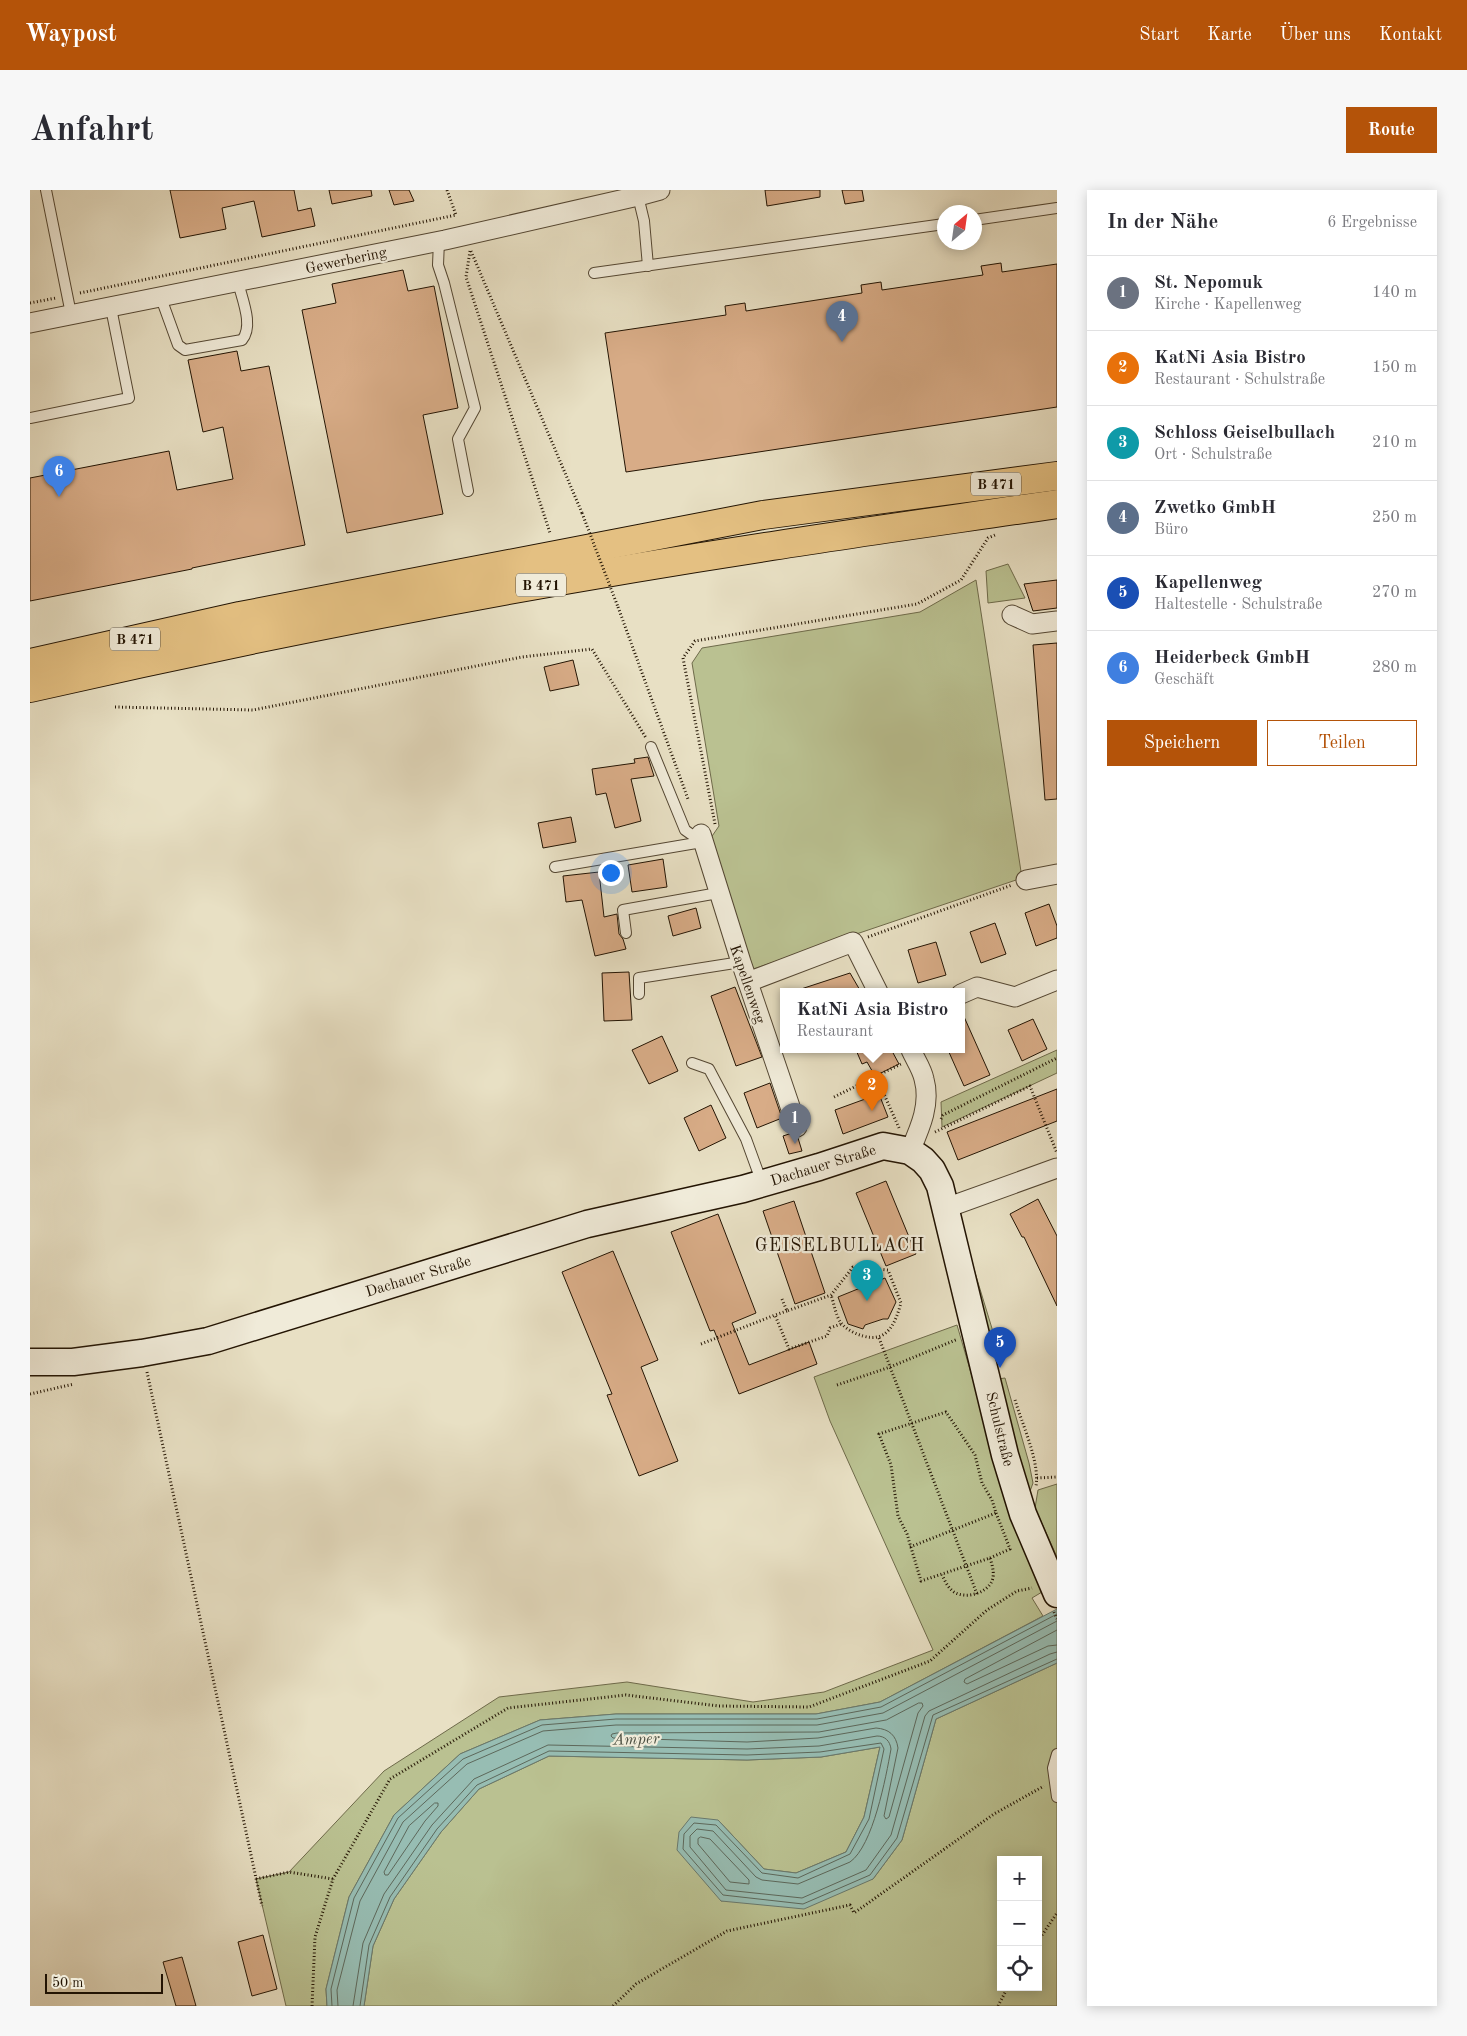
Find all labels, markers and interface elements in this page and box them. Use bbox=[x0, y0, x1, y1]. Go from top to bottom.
text: Waypost bbox=[25, 23, 117, 47]
text: Start bbox=[1139, 26, 1179, 44]
text: Karte bbox=[1207, 26, 1252, 44]
text: Über uns bbox=[1280, 26, 1351, 44]
text: Kontakt bbox=[1379, 26, 1442, 44]
button: Route bbox=[1346, 107, 1437, 153]
text: Anfahrt bbox=[30, 113, 153, 148]
north arrow bbox=[937, 205, 982, 250]
text: In der Nähe bbox=[1107, 212, 1218, 233]
text: 6 Ergebnisse bbox=[1327, 215, 1417, 231]
street label: Gewerbering bbox=[304, 246, 388, 277]
text: St. Nepomuk bbox=[1154, 274, 1263, 293]
text: 1 bbox=[1118, 285, 1128, 301]
text: 140 m bbox=[1372, 285, 1417, 301]
text: Kirche · Kapellenweg bbox=[1154, 297, 1301, 313]
pin: 4 bbox=[826, 301, 858, 342]
text: KatNi Asia Bistro bbox=[1154, 349, 1306, 368]
text: 2 bbox=[1118, 360, 1128, 376]
text: 150 m bbox=[1372, 360, 1417, 376]
text: Restaurant · Schulstraße bbox=[1154, 372, 1325, 388]
text: Schloss Geiselbullach bbox=[1154, 424, 1335, 443]
text: 3 bbox=[1118, 435, 1128, 451]
text: 210 m bbox=[1372, 435, 1417, 451]
text: Ort · Schulstraße bbox=[1154, 447, 1272, 463]
pin: 6 bbox=[43, 456, 75, 497]
road number: B 471 bbox=[971, 472, 1021, 496]
text: Zwetko GmbH bbox=[1154, 499, 1276, 518]
text: 4 bbox=[1118, 510, 1128, 526]
text: 250 m bbox=[1372, 510, 1417, 526]
text: Büro bbox=[1154, 522, 1188, 538]
road number: B 471 bbox=[516, 574, 566, 596]
text: Kapellenweg bbox=[1154, 574, 1262, 593]
text: 5 bbox=[1118, 585, 1128, 601]
text: 270 m bbox=[1372, 585, 1417, 601]
text: Haltestelle · Schulstraße bbox=[1154, 597, 1322, 613]
road number: B 471 bbox=[110, 628, 160, 650]
text: Heiderbeck GmbH bbox=[1154, 649, 1310, 668]
text: 6 bbox=[1118, 660, 1128, 676]
text: 280 m bbox=[1372, 660, 1417, 676]
text: Geschäft bbox=[1154, 672, 1214, 688]
button: Speichern bbox=[1107, 720, 1257, 766]
button: Teilen bbox=[1267, 720, 1417, 766]
your location bbox=[598, 860, 624, 886]
street label: Kapellenweg bbox=[726, 943, 767, 1026]
popup bbox=[780, 988, 965, 1053]
text: KatNi Asia Bistro bbox=[797, 1001, 948, 1020]
text: Restaurant bbox=[797, 1024, 873, 1040]
pin: 2 bbox=[856, 1070, 888, 1111]
pin: 1 bbox=[779, 1103, 811, 1144]
street label: Dachauer Straße bbox=[769, 1143, 878, 1190]
district label: GEISELBULLACH bbox=[755, 1237, 925, 1255]
street label: Dachauer Straße bbox=[364, 1254, 473, 1301]
pin: 3 bbox=[851, 1260, 883, 1301]
pin: 5 bbox=[984, 1327, 1016, 1368]
street label: Schulstraße bbox=[982, 1391, 1015, 1468]
water label: Amper bbox=[611, 1731, 661, 1749]
map controls bbox=[997, 1856, 1042, 1991]
button: + bbox=[997, 1856, 1042, 1901]
button: − bbox=[997, 1901, 1042, 1946]
button: locate bbox=[997, 1946, 1042, 1991]
scale bar bbox=[45, 1971, 162, 1994]
text: 50 m bbox=[52, 1976, 83, 1990]

